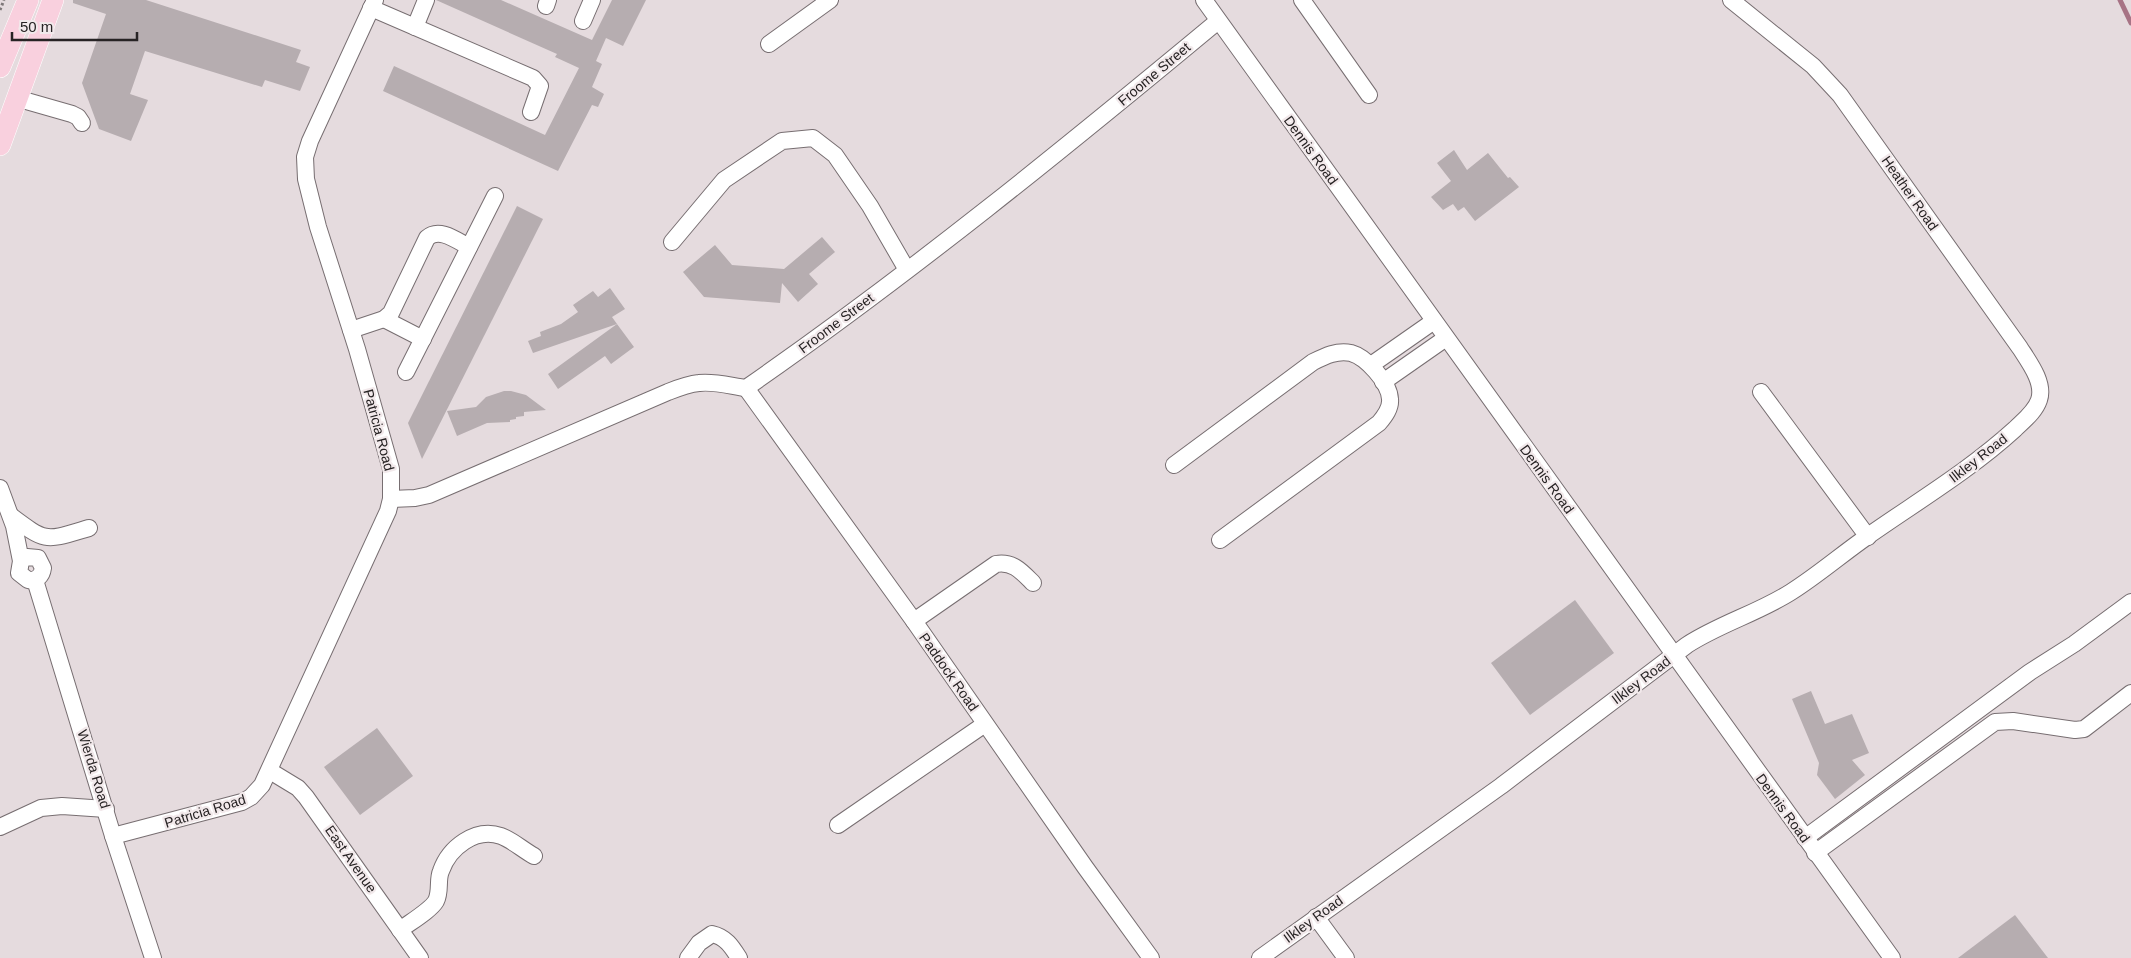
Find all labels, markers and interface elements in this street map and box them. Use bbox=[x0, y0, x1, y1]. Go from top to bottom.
scale bar bbox=[12, 10, 138, 42]
text: 50 m bbox=[20, 18, 53, 35]
street label: Froome Street bbox=[1115, 39, 1193, 109]
street label: Dennis Road bbox=[1281, 113, 1341, 187]
street label: Heather Road bbox=[1878, 153, 1942, 233]
street label: Froome Street bbox=[795, 290, 877, 356]
street label: Patricia Road bbox=[360, 387, 398, 473]
street label: Ilkley Road bbox=[1946, 430, 2010, 486]
street label: Dennis Road bbox=[1517, 442, 1577, 516]
street label: Paddock Road bbox=[916, 630, 982, 714]
street label: Ilkley Road bbox=[1609, 653, 1673, 707]
street label: Wierda Road bbox=[74, 728, 114, 810]
street label: Dennis Road bbox=[1753, 771, 1813, 845]
street label: Patricia Road bbox=[162, 791, 248, 831]
street label: East Avenue bbox=[322, 822, 380, 896]
street label: Ilkley Road bbox=[1280, 892, 1346, 946]

